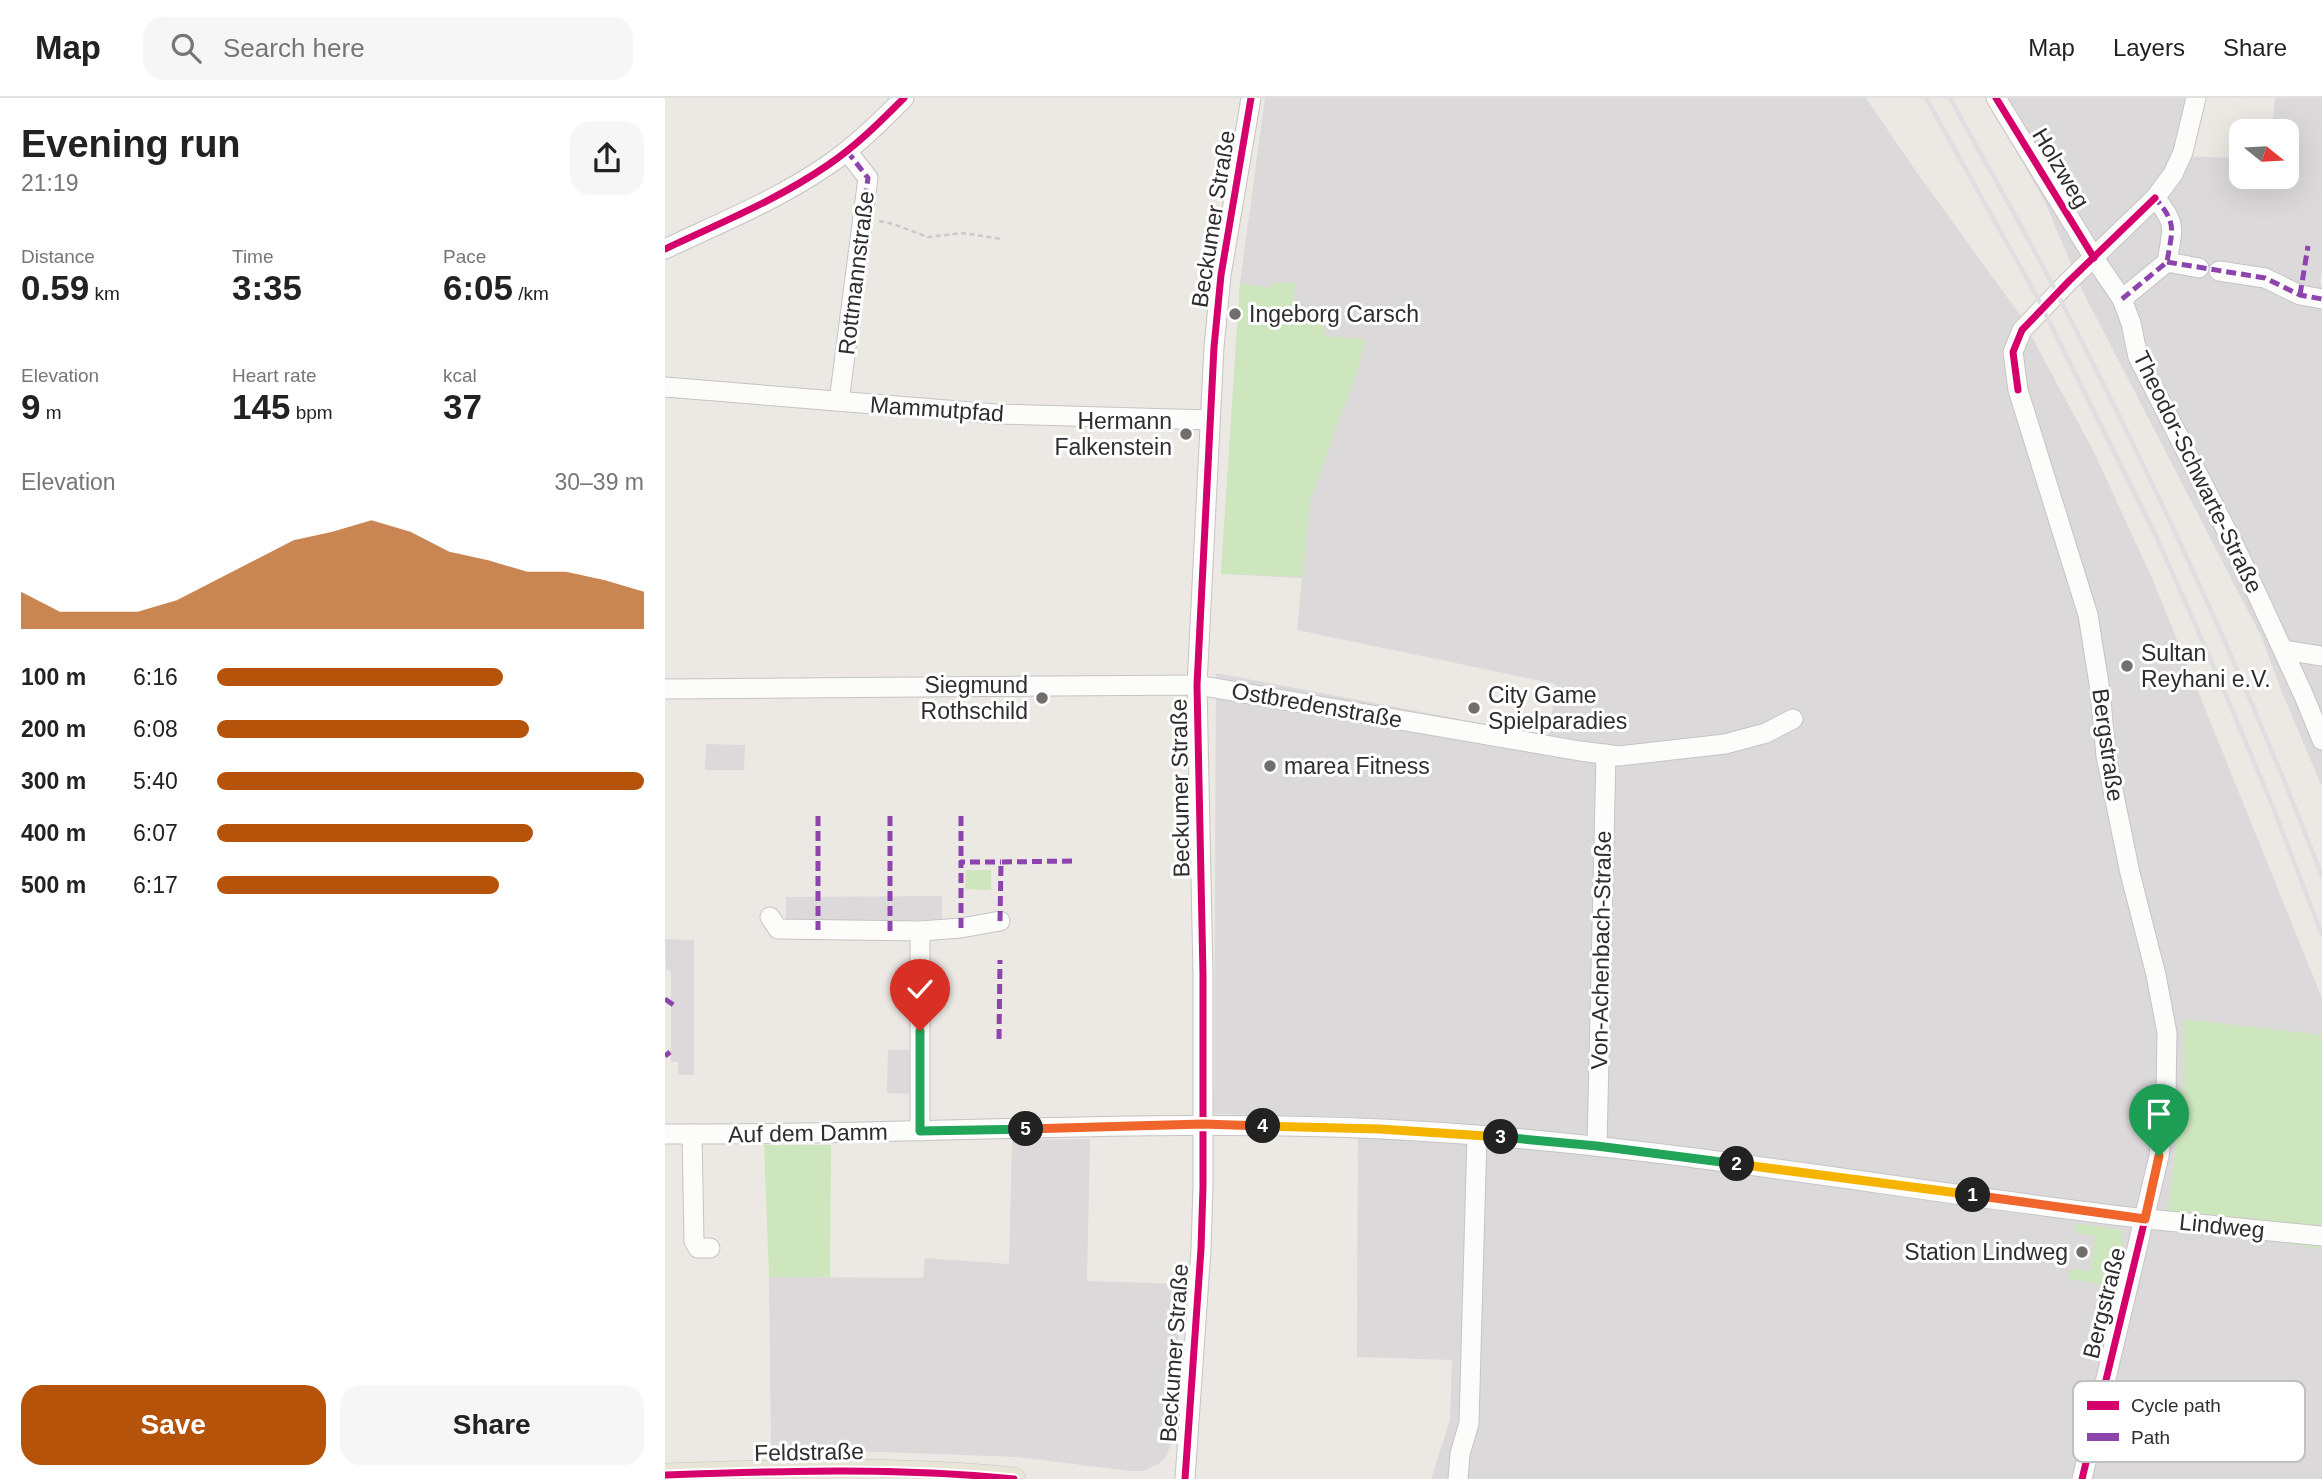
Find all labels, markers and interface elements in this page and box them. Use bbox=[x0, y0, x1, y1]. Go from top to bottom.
search box bbox=[143, 17, 633, 80]
text: Map bbox=[35, 29, 101, 66]
icon: search bbox=[167, 29, 205, 67]
text: Search here bbox=[223, 33, 365, 63]
text: Map bbox=[2028, 34, 2075, 61]
text: Layers bbox=[2113, 34, 2185, 61]
text: Share bbox=[2223, 34, 2287, 61]
north arrow bbox=[2229, 119, 2299, 189]
map controls bbox=[2229, 119, 2299, 189]
button: share bbox=[570, 121, 644, 195]
text: Evening run bbox=[21, 123, 241, 165]
street label: Holzweg bbox=[2027, 123, 2095, 213]
street label: Beckumer Straße bbox=[1186, 129, 1240, 309]
text: 21:19 bbox=[21, 170, 79, 196]
street label: Rottmannstraße bbox=[833, 190, 879, 356]
text: Distance bbox=[21, 246, 95, 267]
text: Time bbox=[232, 246, 274, 267]
text: Pace bbox=[443, 246, 486, 267]
text: 0.59 bbox=[21, 268, 89, 307]
text: 3:35 bbox=[232, 268, 302, 307]
text: 6:05 bbox=[443, 268, 513, 307]
text: km bbox=[89, 283, 120, 304]
text: /km bbox=[513, 283, 549, 304]
place label: Ingeborg Carsch bbox=[1249, 301, 1419, 327]
marker: Ingeborg Carsch bbox=[1227, 306, 1243, 322]
street label: Theodor-Schwarte-Straße bbox=[2128, 347, 2268, 597]
text: Elevation bbox=[21, 365, 99, 386]
text: Heart rate bbox=[232, 365, 316, 386]
text: kcal bbox=[443, 365, 477, 386]
text: 9 bbox=[21, 387, 40, 426]
text: 145 bbox=[232, 387, 290, 426]
text: 37 bbox=[443, 387, 482, 426]
street label: Mammutpfad bbox=[869, 391, 1005, 427]
text: m bbox=[40, 402, 62, 423]
text: bpm bbox=[290, 402, 333, 423]
place label: Hermann Falkenstein bbox=[1054, 408, 1172, 460]
marker: Hermann Falkenstein bbox=[1178, 426, 1194, 442]
text: Elevation bbox=[21, 469, 116, 495]
text: 30–39 m bbox=[554, 469, 644, 495]
place label: Sultan Reyhani e.V. bbox=[2141, 640, 2271, 692]
marker: Sultan Reyhani e.V. bbox=[2119, 658, 2135, 674]
text: 100 m bbox=[21, 664, 86, 690]
text: 6:16 bbox=[133, 664, 178, 690]
place label: Siegmund Rothschild bbox=[921, 672, 1028, 724]
street label: Ostbredenstraße bbox=[1230, 677, 1404, 733]
place label: City Game Spielparadies bbox=[1488, 682, 1627, 734]
street label: Bergstraße bbox=[2087, 687, 2129, 803]
marker: Siegmund Rothschild bbox=[1034, 690, 1050, 706]
street label: Beckumer Straße bbox=[1165, 698, 1195, 878]
marker: City Game Spielparadies bbox=[1466, 700, 1482, 716]
text: 200 m bbox=[21, 716, 86, 742]
text: 6:08 bbox=[133, 716, 178, 742]
place label: marea Fitness bbox=[1284, 753, 1430, 779]
marker: marea Fitness bbox=[1262, 758, 1278, 774]
text: 300 m bbox=[21, 768, 86, 794]
text: 5:40 bbox=[133, 768, 178, 794]
text: 400 m bbox=[21, 820, 86, 846]
text: 6:07 bbox=[133, 820, 178, 846]
street label: Von-Achenbach-Straße bbox=[1586, 830, 1616, 1070]
text: 500 m bbox=[21, 872, 86, 898]
text: 6:17 bbox=[133, 872, 178, 898]
pin bbox=[890, 959, 950, 1031]
icon: check bbox=[901, 970, 939, 1008]
pin bbox=[2129, 1084, 2189, 1156]
icon: arrive bbox=[2140, 1095, 2178, 1133]
pin: 4 bbox=[1245, 1108, 1281, 1144]
pin: 5 bbox=[1009, 1112, 1043, 1146]
text: 4 bbox=[1257, 1115, 1268, 1136]
text: 5 bbox=[1020, 1118, 1031, 1139]
street label: Auf dem Damm bbox=[728, 1119, 888, 1147]
pin: 3 bbox=[1483, 1119, 1519, 1154]
text: 3 bbox=[1495, 1126, 1506, 1147]
pin: 2 bbox=[1719, 1146, 1755, 1182]
text: 2 bbox=[1731, 1153, 1742, 1174]
pin: 1 bbox=[1955, 1178, 1991, 1212]
text: 1 bbox=[1967, 1184, 1978, 1205]
street label: Lindweg bbox=[2178, 1209, 2266, 1243]
place label: Station Lindweg bbox=[1904, 1239, 2068, 1265]
marker: Station Lindweg bbox=[2074, 1244, 2090, 1260]
street label: Bergstraße bbox=[2078, 1245, 2130, 1361]
street label: Beckumer Straße bbox=[1155, 1263, 1193, 1443]
legend bbox=[2073, 1381, 2305, 1462]
button: Save bbox=[21, 1385, 326, 1465]
button: Share bbox=[340, 1385, 644, 1465]
text: Cycle path bbox=[2131, 1395, 2221, 1416]
text: Path bbox=[2131, 1427, 2170, 1448]
street label: Feldstraße bbox=[754, 1438, 864, 1466]

